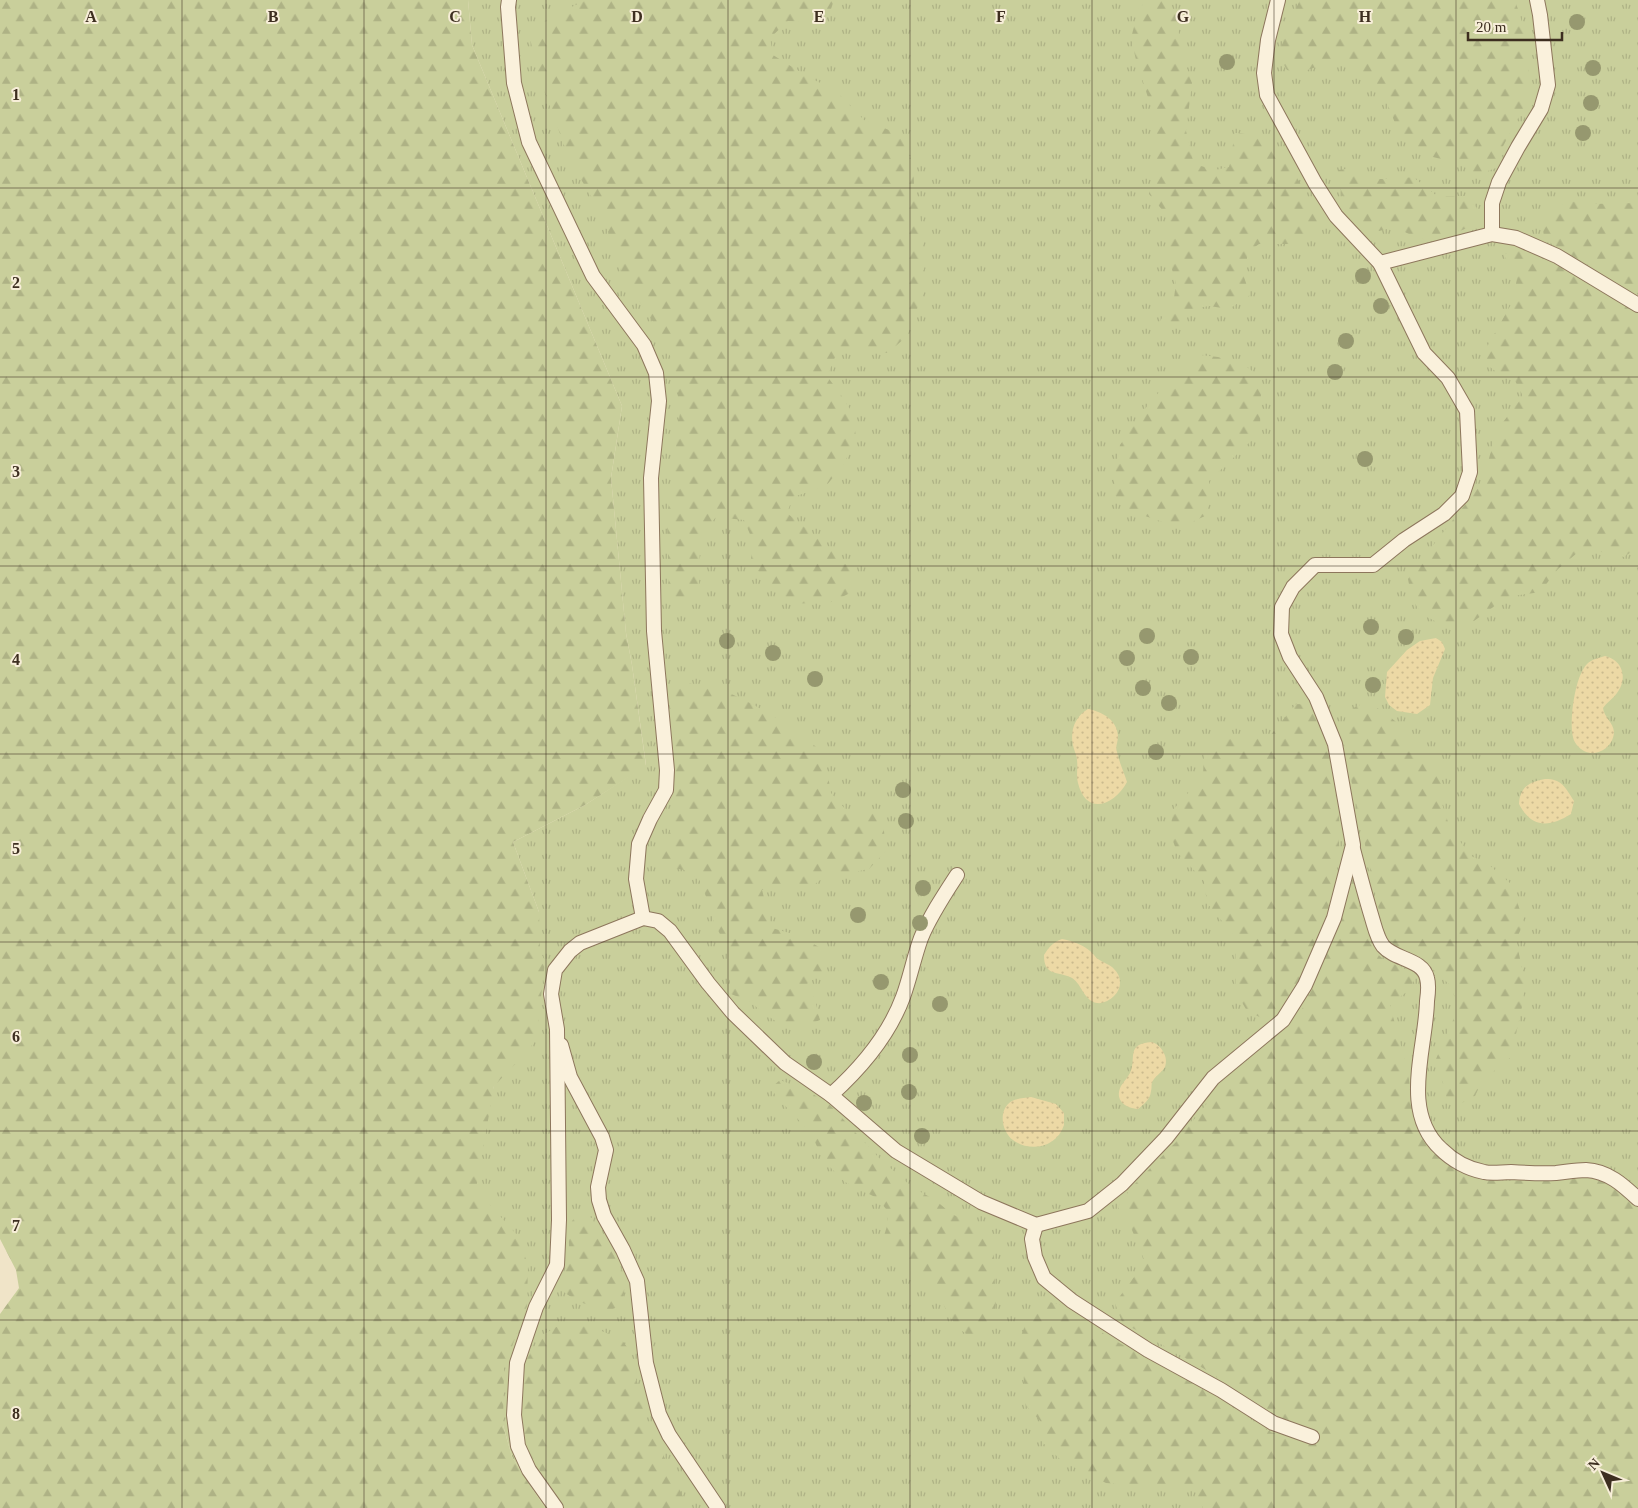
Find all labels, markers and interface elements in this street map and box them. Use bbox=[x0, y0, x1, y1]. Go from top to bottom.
text: A bbox=[85, 8, 97, 25]
text: B bbox=[268, 8, 279, 25]
text: C bbox=[449, 8, 461, 25]
text: D bbox=[631, 8, 643, 25]
text: E bbox=[814, 8, 824, 25]
text: F bbox=[996, 8, 1006, 25]
text: G bbox=[1177, 8, 1190, 25]
text: H bbox=[1359, 8, 1372, 25]
scale bar bbox=[1468, 10, 1562, 42]
text: 20 m bbox=[1476, 19, 1507, 35]
text: 1 bbox=[12, 86, 20, 103]
text: 2 bbox=[12, 274, 20, 291]
text: 3 bbox=[12, 463, 20, 480]
text: 4 bbox=[12, 651, 20, 668]
text: 5 bbox=[12, 840, 20, 857]
text: 6 bbox=[12, 1028, 20, 1045]
text: 7 bbox=[12, 1217, 20, 1234]
text: 8 bbox=[12, 1405, 20, 1422]
north arrow bbox=[1578, 1448, 1628, 1498]
text: N bbox=[1585, 1455, 1603, 1473]

